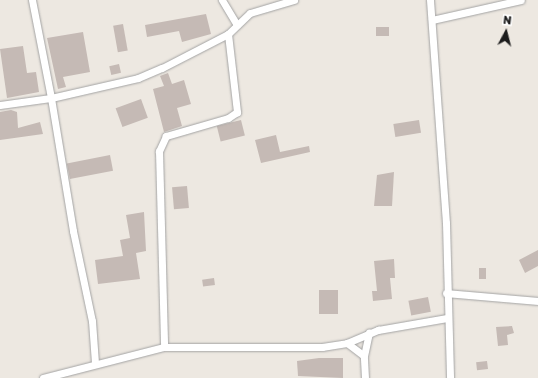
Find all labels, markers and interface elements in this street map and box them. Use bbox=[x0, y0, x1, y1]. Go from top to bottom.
north arrow bbox=[486, 12, 526, 52]
text: N bbox=[503, 13, 512, 27]

